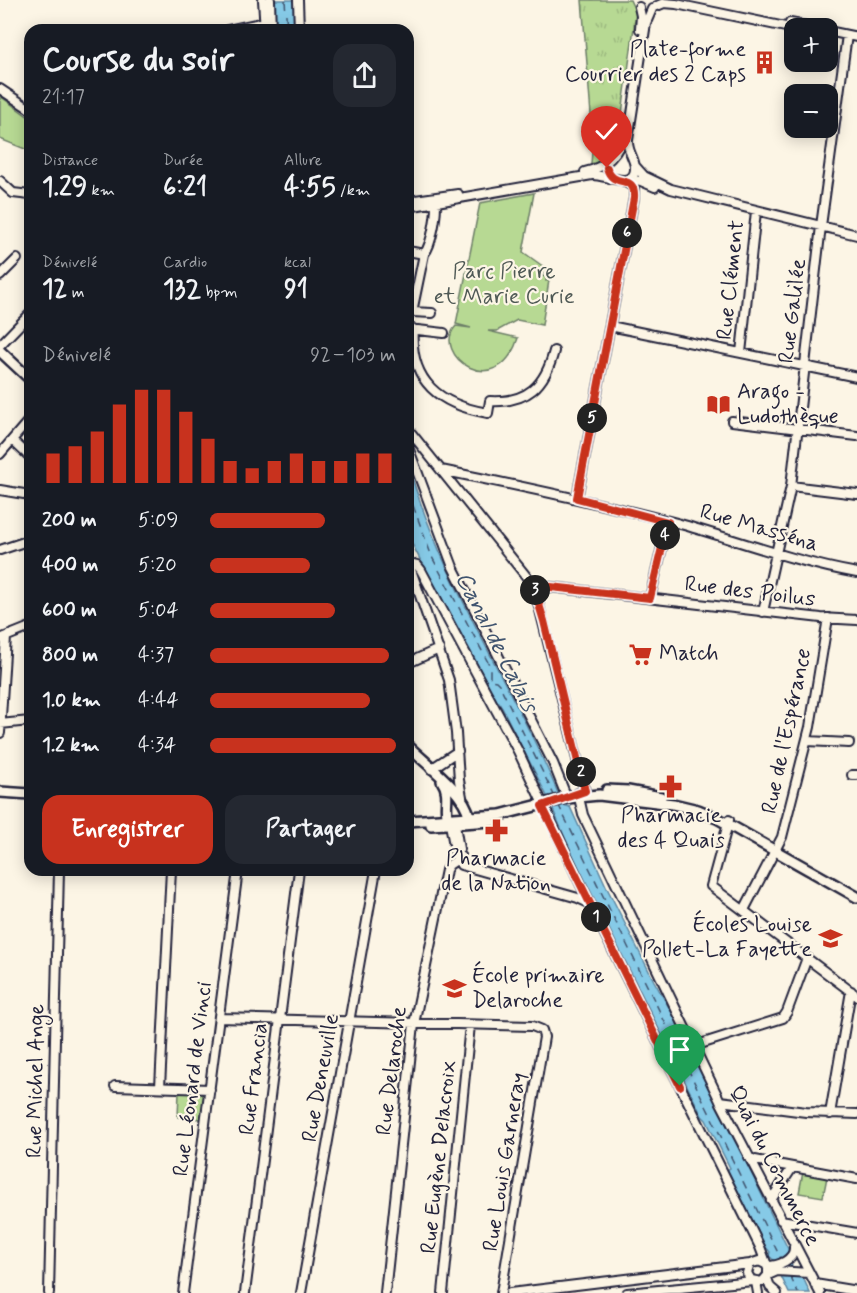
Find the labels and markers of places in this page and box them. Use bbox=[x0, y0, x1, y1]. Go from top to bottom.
place label: Plate-forme Courrier des 2 Caps bbox=[565, 36, 746, 89]
building icon: Plate-forme Courrier des 2 Caps bbox=[751, 50, 777, 76]
pin bbox=[581, 106, 632, 168]
pin: 6 bbox=[612, 218, 642, 248]
place label: Arago - Ludothèque bbox=[737, 378, 839, 431]
library icon: Arago - Ludothèque bbox=[706, 392, 732, 418]
pin: 5 bbox=[577, 403, 607, 433]
pin: 4 bbox=[650, 520, 680, 550]
pin: 3 bbox=[520, 575, 550, 605]
place label: Match bbox=[659, 640, 719, 668]
supermarket icon: Match bbox=[628, 641, 654, 667]
pin: 2 bbox=[566, 757, 596, 787]
pharmacy icon: Pharmacie des 4 Quais bbox=[658, 774, 684, 800]
place label: Pharmacie des 4 Quais bbox=[617, 802, 725, 855]
pharmacy icon: Pharmacie de la Nation bbox=[483, 817, 509, 843]
place label: Pharmacie de la Nation bbox=[441, 845, 551, 898]
pin: 1 bbox=[581, 902, 611, 932]
place label: Écoles Louise Pollet-La Fayette bbox=[642, 910, 812, 964]
school or university icon: Écoles Louise Pollet-La Fayette bbox=[817, 925, 843, 951]
place label: École primaire Delaroche bbox=[472, 961, 605, 1015]
school or university icon: École primaire Delaroche bbox=[441, 976, 467, 1002]
pin bbox=[654, 1024, 705, 1086]

